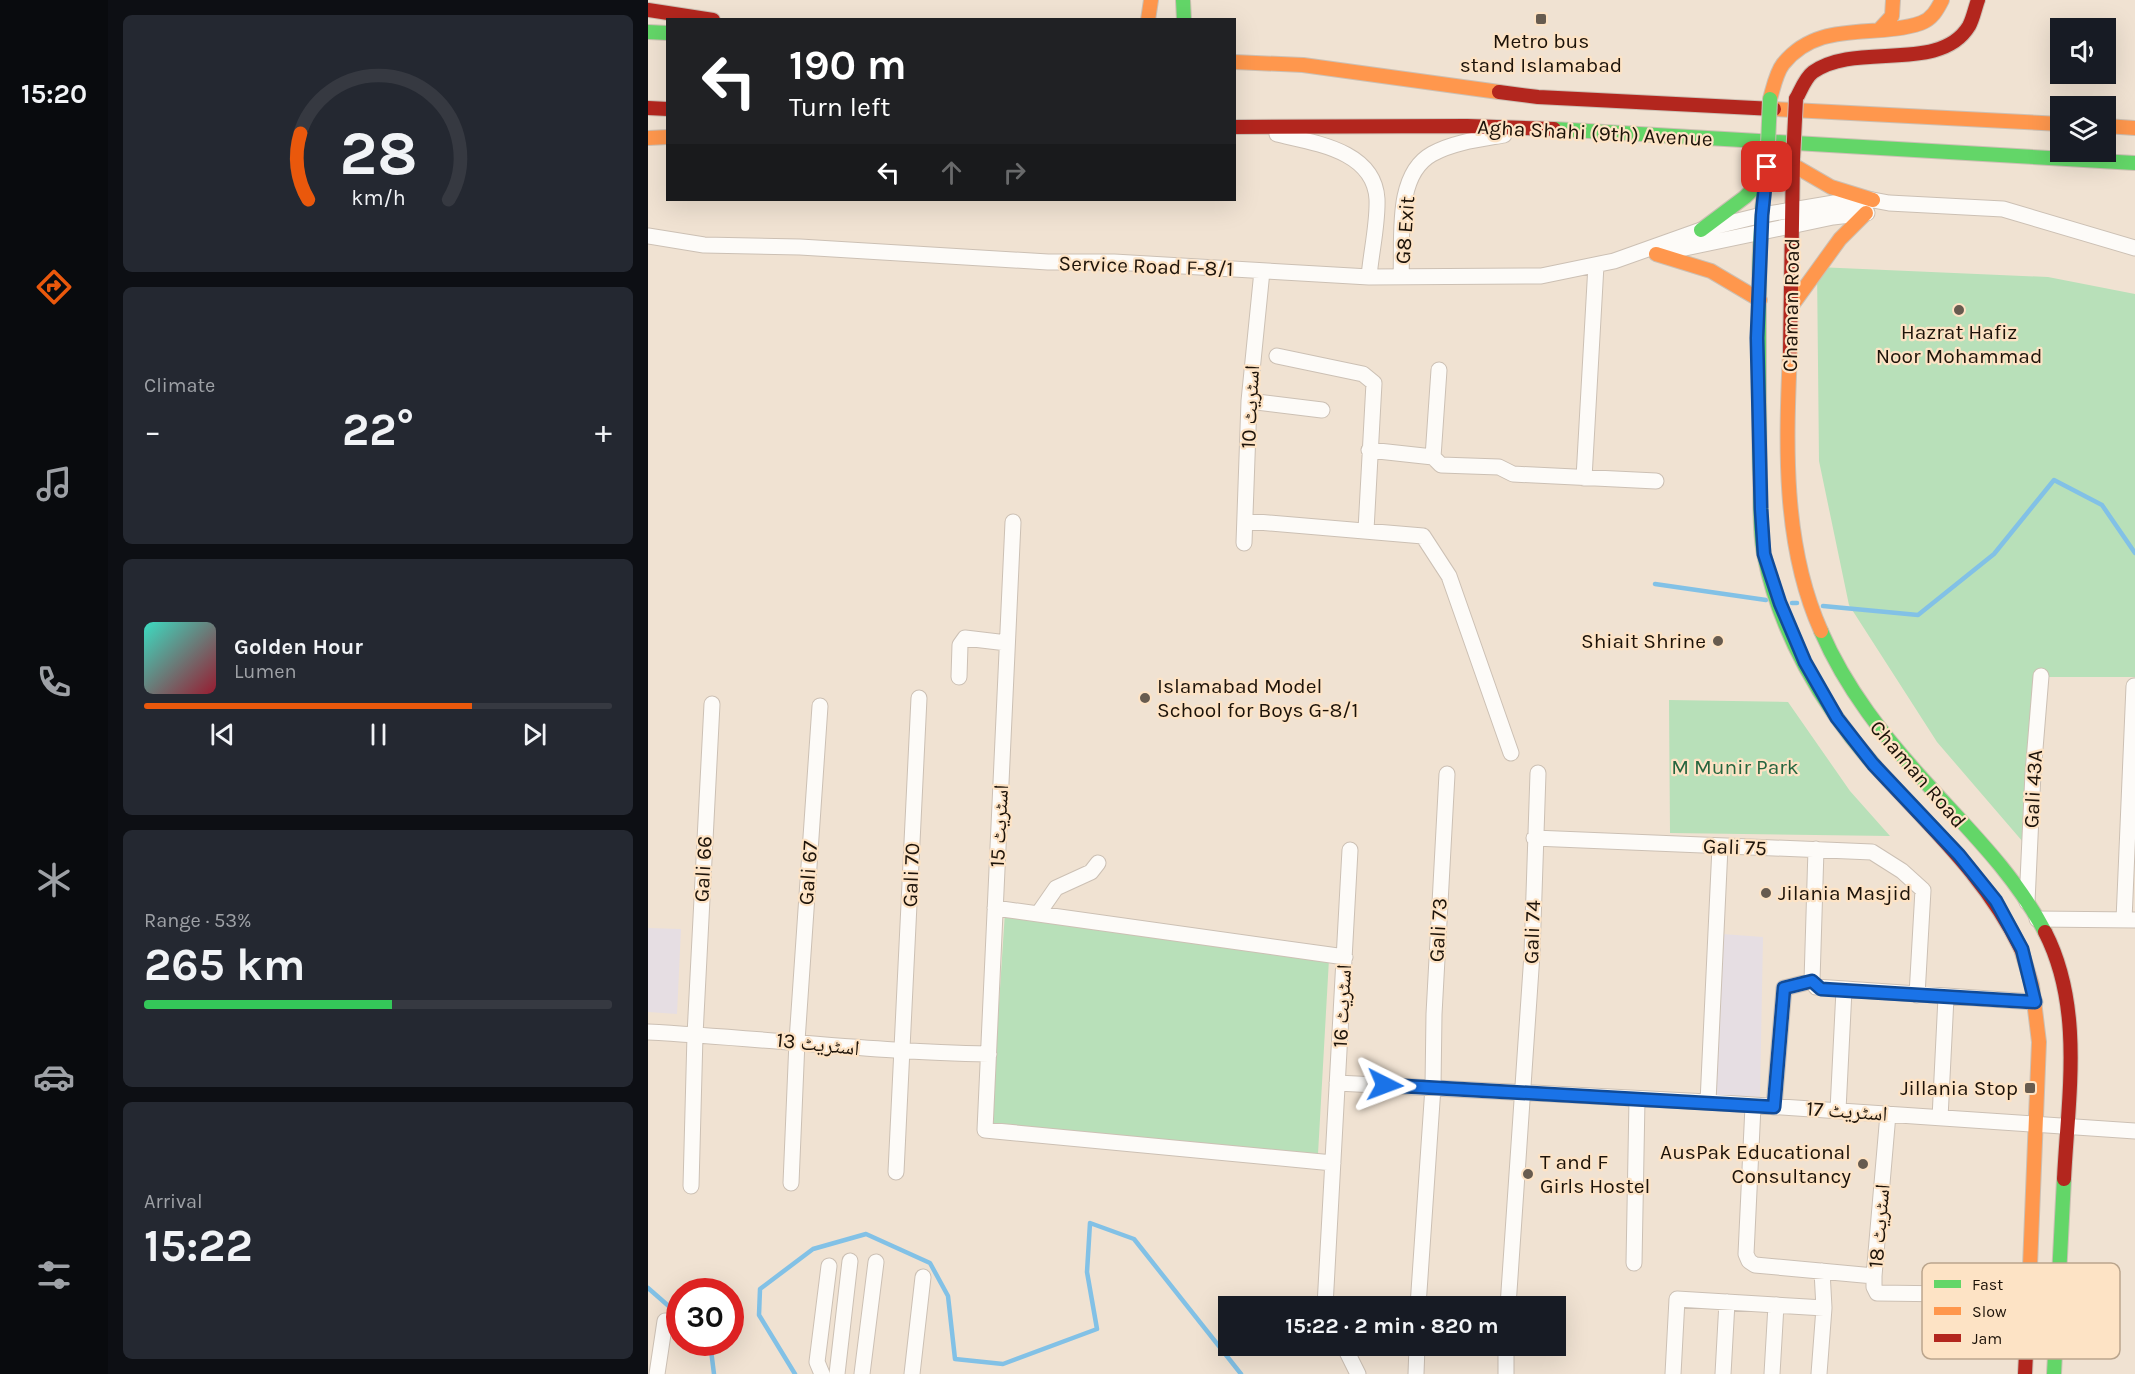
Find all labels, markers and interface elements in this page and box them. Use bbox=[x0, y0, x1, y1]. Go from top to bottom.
marker: Metro bus stand Islamabad bbox=[1534, 12, 1548, 26]
map controls bbox=[2050, 18, 2116, 162]
button: sound bbox=[2050, 18, 2116, 84]
place label: Metro bus stand Islamabad bbox=[1460, 29, 1622, 77]
text: 190 m bbox=[789, 40, 907, 90]
icon: left bbox=[690, 42, 768, 120]
text: 15:20 bbox=[21, 78, 87, 110]
text: Turn left bbox=[789, 91, 890, 123]
button: layers bbox=[2050, 96, 2116, 162]
street label: Agha Shahi (9th) Avenue bbox=[1477, 115, 1713, 151]
text: 28 bbox=[339, 118, 417, 191]
pin bbox=[1741, 141, 1792, 192]
icon: arrive bbox=[1750, 150, 1783, 183]
icon: left bbox=[872, 156, 905, 189]
icon: ahead bbox=[935, 156, 968, 189]
icon: right bbox=[998, 156, 1031, 189]
text: km/h bbox=[351, 186, 405, 211]
street label: G8 Exit bbox=[1391, 195, 1419, 265]
street label: Chaman Road bbox=[1778, 238, 1804, 372]
street label: Service Road F-8/1 bbox=[1058, 251, 1234, 281]
icon: directions bbox=[33, 266, 75, 308]
marker: Hazrat Hafiz Noor Mohammad bbox=[1952, 303, 1966, 317]
place label: Hazrat Hafiz Noor Mohammad bbox=[1876, 320, 2042, 368]
street label: اسٹریٹ 10 bbox=[1236, 365, 1264, 449]
text: Climate bbox=[144, 374, 215, 397]
text: 22° bbox=[342, 404, 414, 456]
text: − bbox=[144, 412, 161, 450]
text: + bbox=[595, 412, 612, 450]
icon: music bbox=[33, 463, 75, 505]
place label: Shiait Shrine bbox=[1581, 629, 1706, 653]
text: Golden Hour bbox=[234, 634, 363, 660]
marker: Shiait Shrine bbox=[1711, 634, 1725, 648]
text: Lumen bbox=[234, 660, 297, 683]
icon: phone bbox=[33, 661, 75, 703]
place label: Islamabad Model School for Boys G-8/1 bbox=[1157, 674, 1358, 722]
marker: Islamabad Model School for Boys G-8/1 bbox=[1138, 691, 1152, 705]
street label: Chaman Road bbox=[1865, 715, 1971, 833]
icon: previous bbox=[206, 718, 239, 751]
icon: pause bbox=[362, 718, 395, 751]
icon: next bbox=[518, 718, 551, 751]
street label: Gali 43A bbox=[2019, 749, 2047, 829]
park label: M Munir Park bbox=[1671, 755, 1799, 779]
street label: اسٹریٹ 15 bbox=[985, 784, 1013, 868]
street label: Gali 75 bbox=[1703, 834, 1767, 860]
street label: Gali 66 bbox=[689, 835, 717, 903]
street label: Gali 67 bbox=[794, 840, 822, 906]
street label: Gali 70 bbox=[898, 842, 924, 908]
icon: climate bbox=[33, 859, 75, 901]
place label: Jilania Masjid bbox=[1778, 881, 1911, 905]
marker: Jilania Masjid bbox=[1759, 886, 1773, 900]
street label: Gali 73 bbox=[1424, 897, 1452, 963]
street label: Gali 74 bbox=[1519, 899, 1545, 964]
text: Range · 53% bbox=[144, 909, 252, 932]
text: 265 km bbox=[144, 939, 305, 991]
street label: اسٹریٹ 16 bbox=[1328, 964, 1356, 1048]
street label: اسٹریٹ 13 bbox=[775, 1028, 861, 1060]
position arrow bbox=[1353, 1053, 1417, 1117]
icon: car bbox=[33, 1056, 75, 1098]
place label: Jillania Stop bbox=[1900, 1076, 2018, 1100]
marker: Jillania Stop bbox=[2023, 1081, 2037, 1095]
street label: اسٹریٹ 17 bbox=[1806, 1096, 1888, 1126]
place label: AusPak Educational Consultancy bbox=[1660, 1140, 1851, 1188]
place label: T and F Girls Hostel bbox=[1540, 1150, 1650, 1198]
marker: AusPak Educational Consultancy bbox=[1856, 1157, 1870, 1171]
marker: T and F Girls Hostel bbox=[1521, 1167, 1535, 1181]
street label: اسٹریٹ 18 bbox=[1863, 1183, 1895, 1269]
text: Arrival bbox=[144, 1190, 203, 1213]
text: 15:22 bbox=[144, 1220, 253, 1272]
icon: filters bbox=[33, 1254, 75, 1296]
legend bbox=[1922, 1263, 2120, 1359]
text: Fast bbox=[1972, 1275, 2003, 1294]
speed limit sign: 30 bbox=[666, 1278, 744, 1356]
text: Slow bbox=[1972, 1302, 2007, 1321]
text: 15:22 · 2 min · 820 m bbox=[1285, 1313, 1499, 1339]
text: Jam bbox=[1972, 1329, 2002, 1348]

